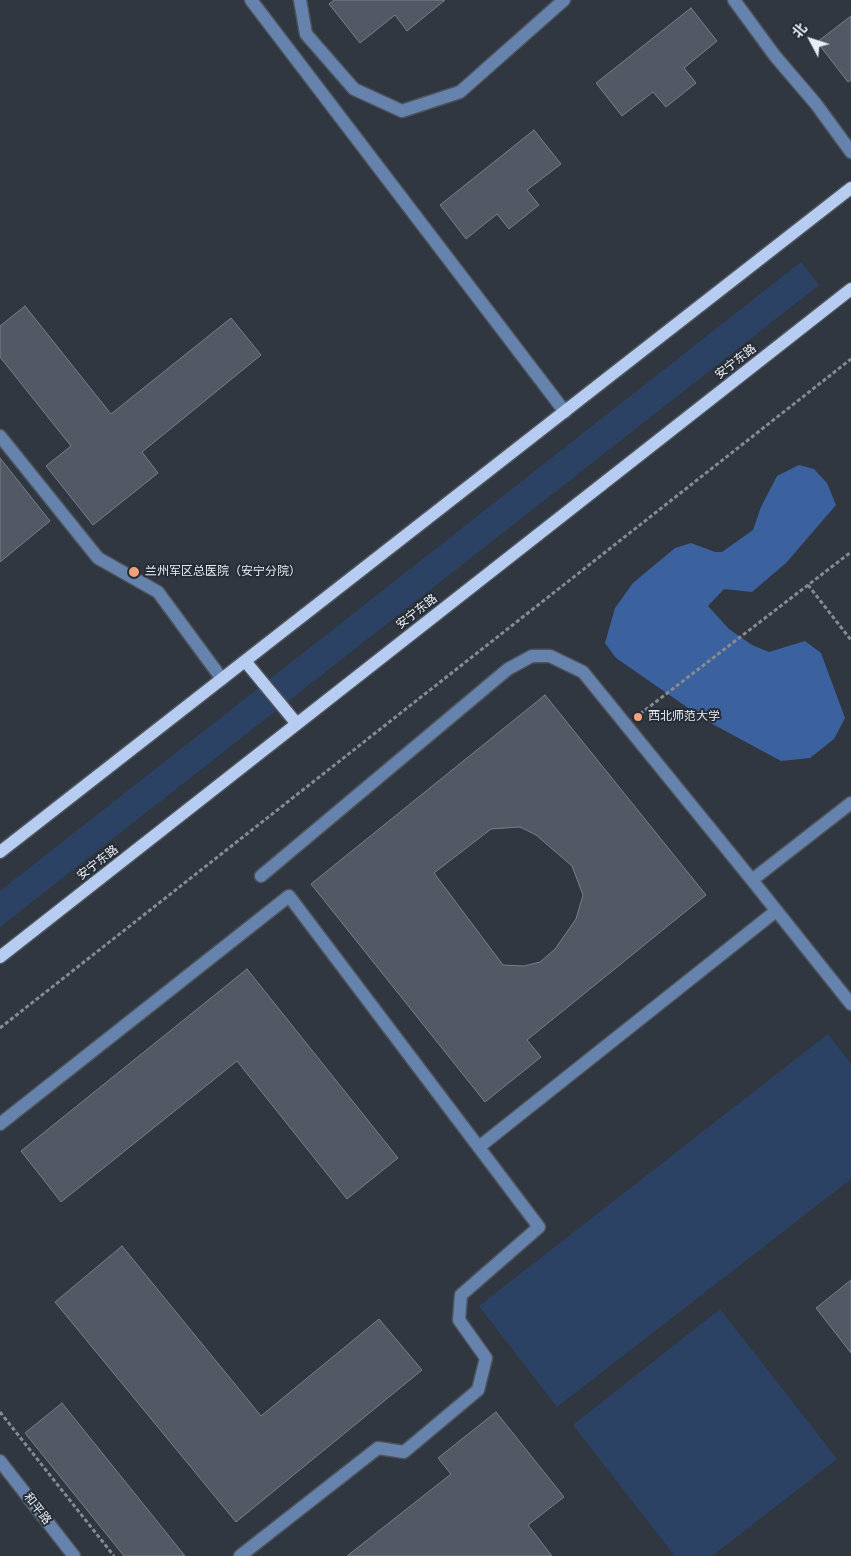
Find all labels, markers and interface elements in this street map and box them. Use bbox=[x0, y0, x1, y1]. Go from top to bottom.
north arrow bbox=[786, 15, 836, 65]
text: 北 bbox=[788, 19, 811, 42]
street label: 安宁东路 bbox=[713, 342, 759, 382]
marker: 兰州军区总医院（安宁分院） bbox=[127, 565, 141, 579]
place label: 兰州军区总医院（安宁分院） bbox=[145, 565, 301, 579]
street label: 安宁东路 bbox=[394, 592, 440, 632]
place label: 西北师范大学 bbox=[648, 710, 720, 724]
marker: 西北师范大学 bbox=[632, 711, 644, 723]
street label: 安宁东路 bbox=[75, 843, 121, 883]
street label: 和平路 bbox=[20, 1490, 54, 1528]

